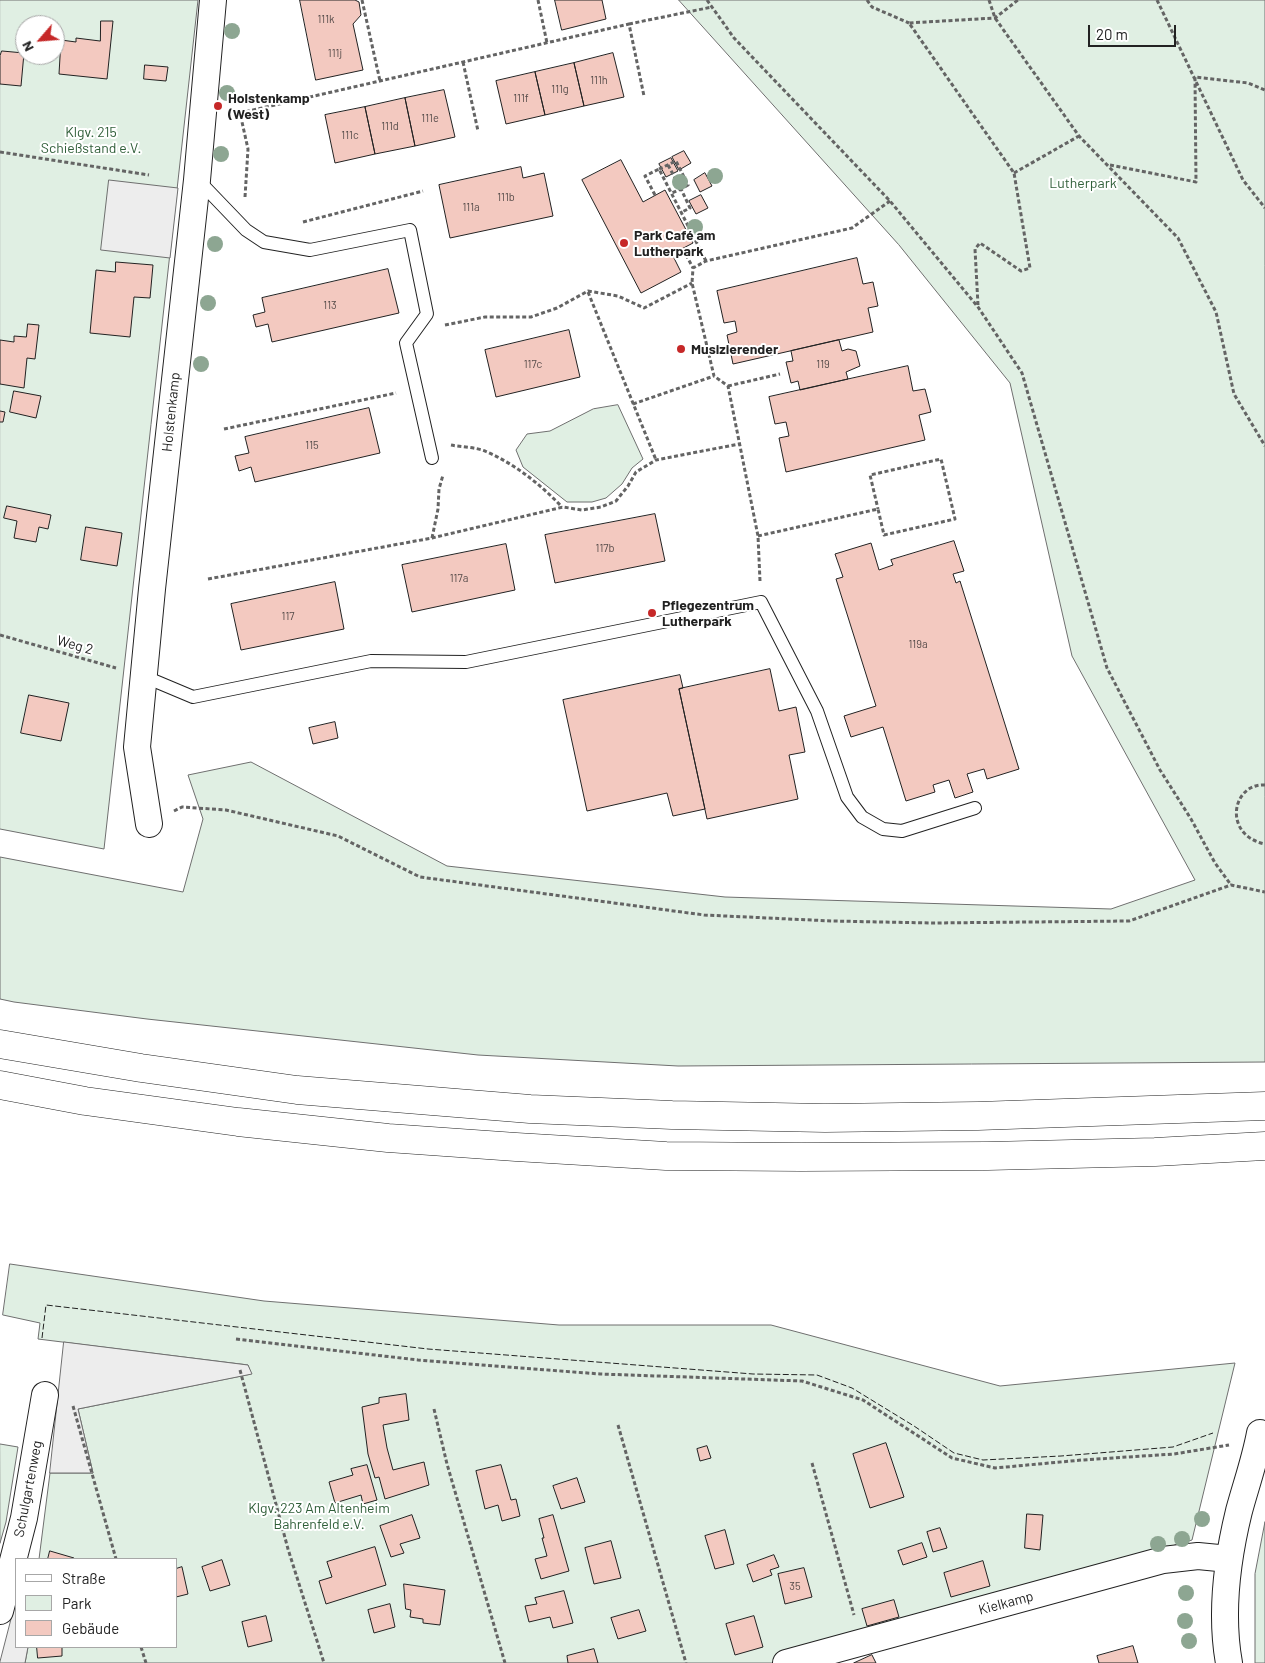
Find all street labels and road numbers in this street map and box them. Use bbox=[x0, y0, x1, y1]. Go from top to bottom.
street label: Holstenkamp bbox=[158, 371, 184, 453]
street label: Weg 2 bbox=[55, 632, 95, 658]
street label: Schulgartenweg bbox=[10, 1439, 46, 1539]
street label: Kielkamp bbox=[977, 1588, 1035, 1618]

